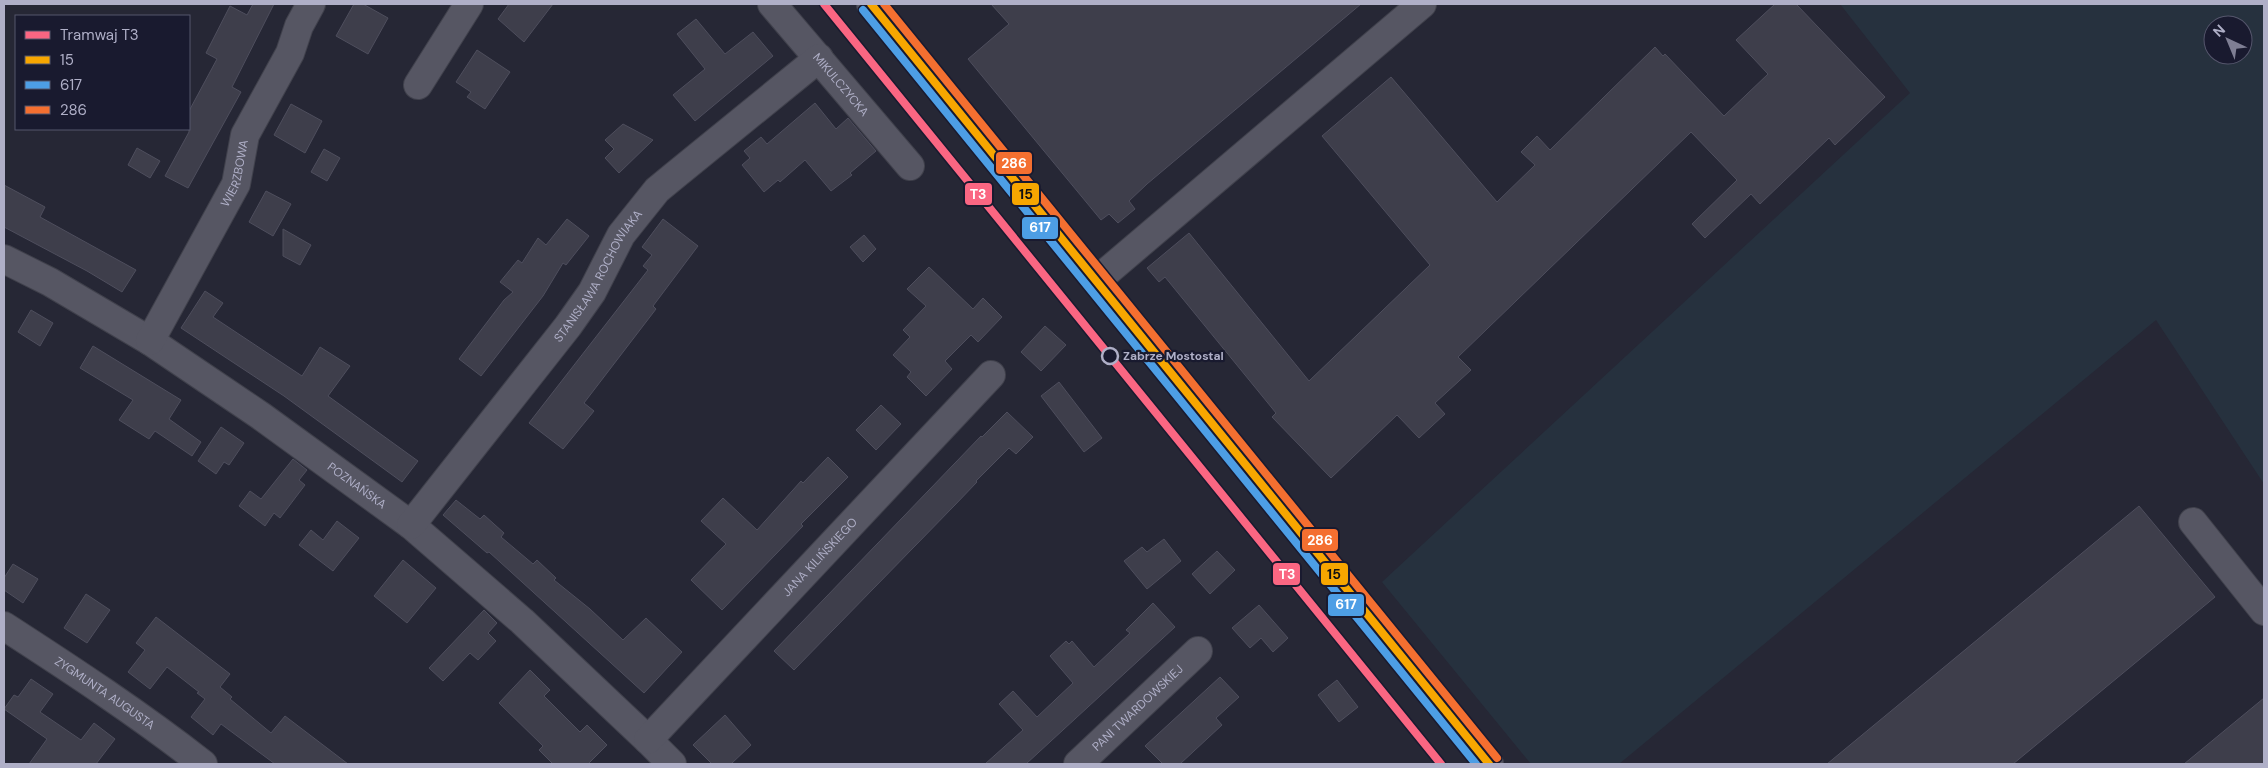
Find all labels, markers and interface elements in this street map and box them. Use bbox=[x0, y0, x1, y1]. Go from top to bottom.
legend bbox=[15, 15, 190, 130]
north arrow bbox=[2203, 15, 2253, 65]
text: N bbox=[2209, 21, 2229, 41]
text: Tramwaj T3 bbox=[60, 25, 139, 45]
text: 15 bbox=[60, 50, 74, 70]
street label: MIKULCZYCKA bbox=[809, 50, 872, 120]
text: 617 bbox=[60, 75, 82, 95]
text: 286 bbox=[60, 100, 87, 120]
street label: WIERZBOWA bbox=[217, 138, 252, 210]
line badge: 286 bbox=[995, 151, 1033, 175]
text: 286 bbox=[1001, 154, 1027, 172]
line badge: T3 bbox=[964, 182, 993, 206]
line badge: 15 bbox=[1011, 182, 1040, 206]
text: T3 bbox=[970, 185, 986, 203]
text: 15 bbox=[1019, 185, 1033, 203]
street label: STANISŁAWA ROCHOWIAKA bbox=[550, 207, 646, 345]
line badge: 617 bbox=[1021, 216, 1059, 240]
text: 617 bbox=[1029, 218, 1051, 236]
marker: Zabrze Mostostal bbox=[1101, 347, 1119, 365]
place label: Zabrze Mostostal bbox=[1123, 348, 1224, 364]
street label: POZNAŃSKA bbox=[324, 459, 390, 513]
street label: JANA KILIŃSKIEGO bbox=[779, 514, 861, 600]
line badge: 286 bbox=[1301, 528, 1339, 552]
text: 286 bbox=[1307, 531, 1333, 549]
line badge: T3 bbox=[1272, 562, 1301, 586]
line badge: 15 bbox=[1320, 562, 1349, 586]
text: T3 bbox=[1279, 565, 1295, 583]
text: 15 bbox=[1327, 565, 1341, 583]
line badge: 617 bbox=[1327, 593, 1365, 617]
text: 617 bbox=[1335, 595, 1357, 613]
street label: ZYGMUNTA AUGUSTA bbox=[52, 653, 158, 733]
street label: PANI TWARDOWSKIEJ bbox=[1089, 661, 1187, 754]

